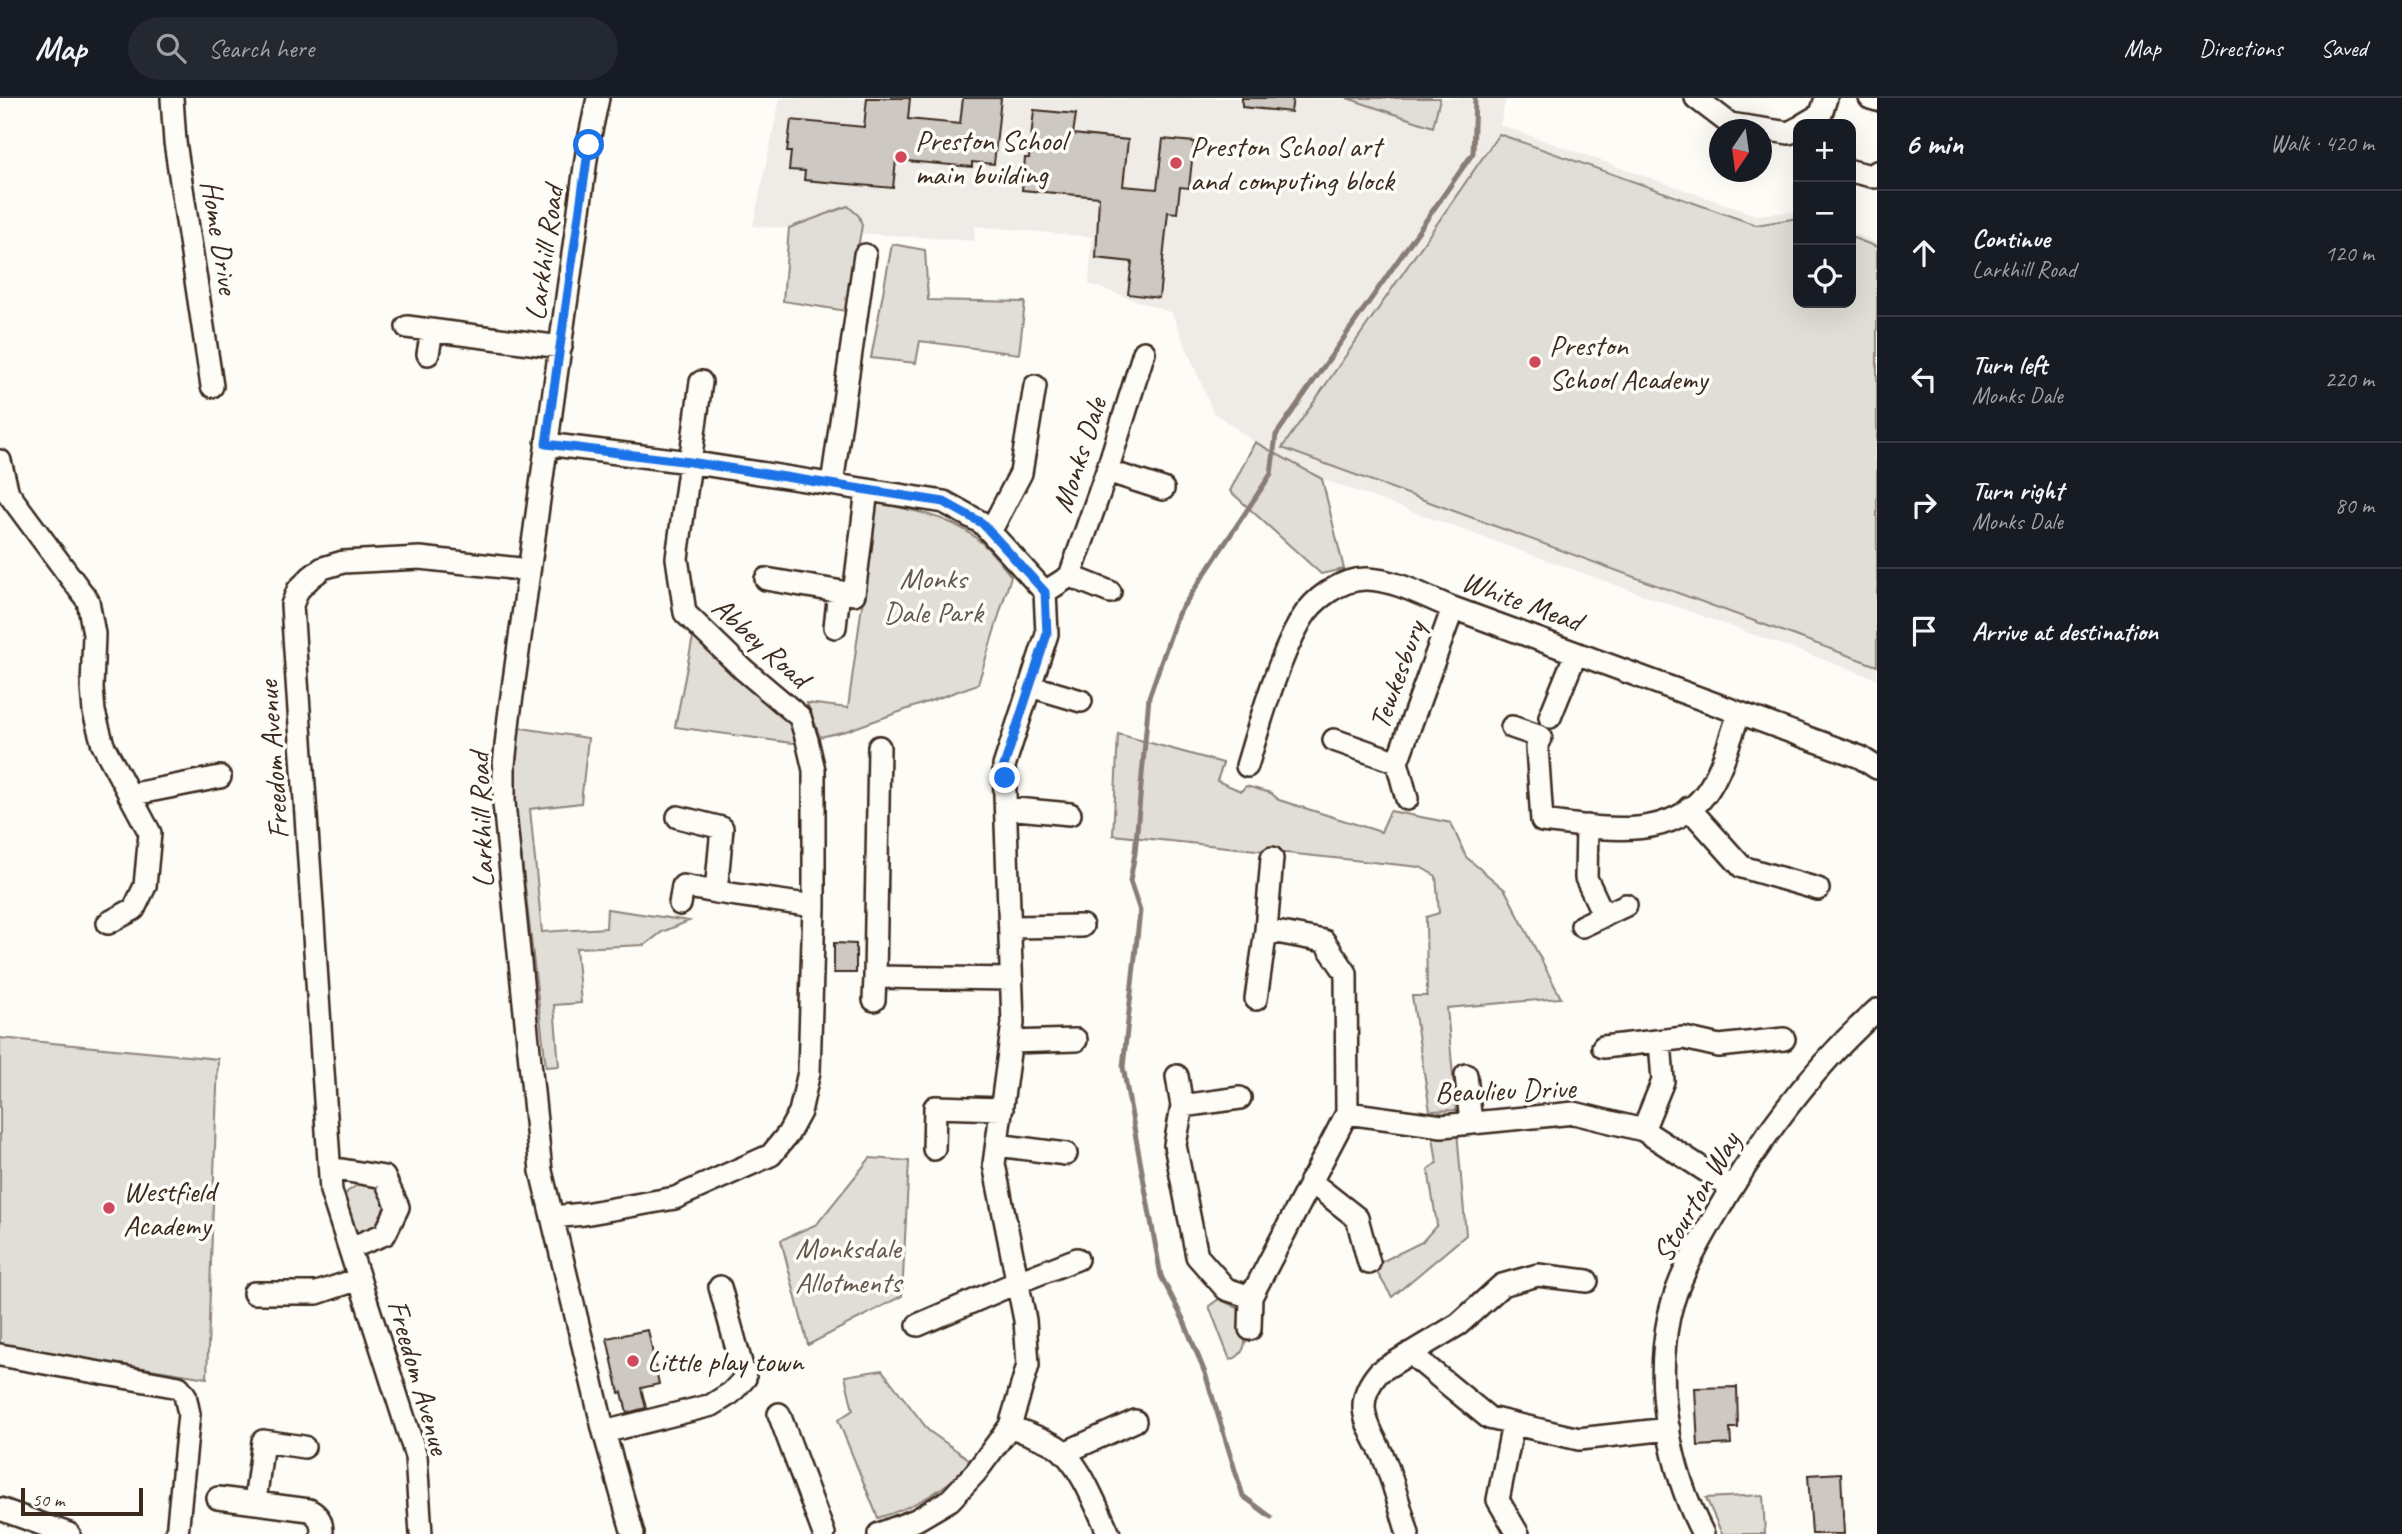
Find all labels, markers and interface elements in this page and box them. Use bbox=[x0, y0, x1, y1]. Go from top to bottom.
search box bbox=[128, 17, 618, 80]
text: Map bbox=[35, 27, 86, 69]
icon: search bbox=[152, 29, 190, 67]
text: Search here bbox=[208, 32, 314, 65]
text: Map bbox=[2124, 33, 2161, 63]
text: Directions bbox=[2199, 33, 2282, 63]
text: Saved bbox=[2320, 33, 2367, 63]
north arrow bbox=[1709, 119, 1772, 182]
map controls bbox=[1793, 119, 1856, 308]
button: + bbox=[1793, 119, 1856, 182]
place label: Preston School main building bbox=[915, 121, 1071, 193]
text: 6 min bbox=[1905, 125, 1963, 163]
place label: Preston School art and computing block bbox=[1190, 127, 1396, 199]
route start bbox=[573, 129, 604, 160]
text: Walk · 420 m bbox=[2270, 129, 2374, 158]
marker: Preston School main building bbox=[893, 149, 909, 165]
marker: Preston School art and computing block bbox=[1168, 155, 1184, 171]
street label: Home Drive bbox=[192, 177, 248, 299]
street label: Larkhill Road bbox=[516, 179, 573, 323]
button: − bbox=[1793, 182, 1856, 245]
text: Continue bbox=[1972, 222, 2050, 255]
icon: ahead bbox=[1905, 234, 1943, 272]
text: 120 m bbox=[2325, 239, 2374, 268]
button: locate bbox=[1793, 245, 1856, 308]
text: Larkhill Road bbox=[1972, 255, 2076, 284]
place label: Preston School Academy bbox=[1549, 326, 1710, 398]
text: Turn left bbox=[1972, 348, 2047, 381]
marker: Preston School Academy bbox=[1527, 354, 1543, 370]
icon: left bbox=[1905, 360, 1943, 398]
text: 220 m bbox=[2325, 365, 2374, 394]
text: Monks Dale bbox=[1972, 381, 2063, 410]
street label: Monks Dale bbox=[1043, 391, 1116, 517]
text: Turn right bbox=[1972, 474, 2063, 507]
icon: right bbox=[1905, 486, 1943, 524]
text: 80 m bbox=[2335, 491, 2374, 520]
text: Monks Dale bbox=[1972, 507, 2063, 536]
park label: Monks Dale Park bbox=[883, 559, 985, 631]
street label: White Mead bbox=[1457, 562, 1591, 642]
street label: Abbey Road bbox=[704, 588, 821, 699]
icon: arrive bbox=[1905, 612, 1943, 650]
street label: Tewkesbury bbox=[1360, 613, 1435, 734]
text: Arrive at destination bbox=[1972, 615, 2158, 648]
street label: Freedom Avenue bbox=[248, 677, 297, 841]
street label: Larkhill Road bbox=[459, 747, 502, 888]
route end bbox=[989, 762, 1020, 793]
street label: Beaulieu Drive bbox=[1434, 1068, 1578, 1111]
street label: Stourton Way bbox=[1644, 1124, 1749, 1269]
place label: Westfield Academy bbox=[123, 1172, 219, 1244]
marker: Westfield Academy bbox=[101, 1200, 117, 1216]
park label: Monksdale Allotments bbox=[795, 1229, 904, 1301]
street label: Freedom Avenue bbox=[379, 1295, 460, 1461]
place label: Little play town bbox=[647, 1342, 805, 1380]
marker: Little play town bbox=[625, 1353, 641, 1369]
scale bar bbox=[21, 1485, 144, 1517]
text: 50 m bbox=[32, 1488, 64, 1512]

